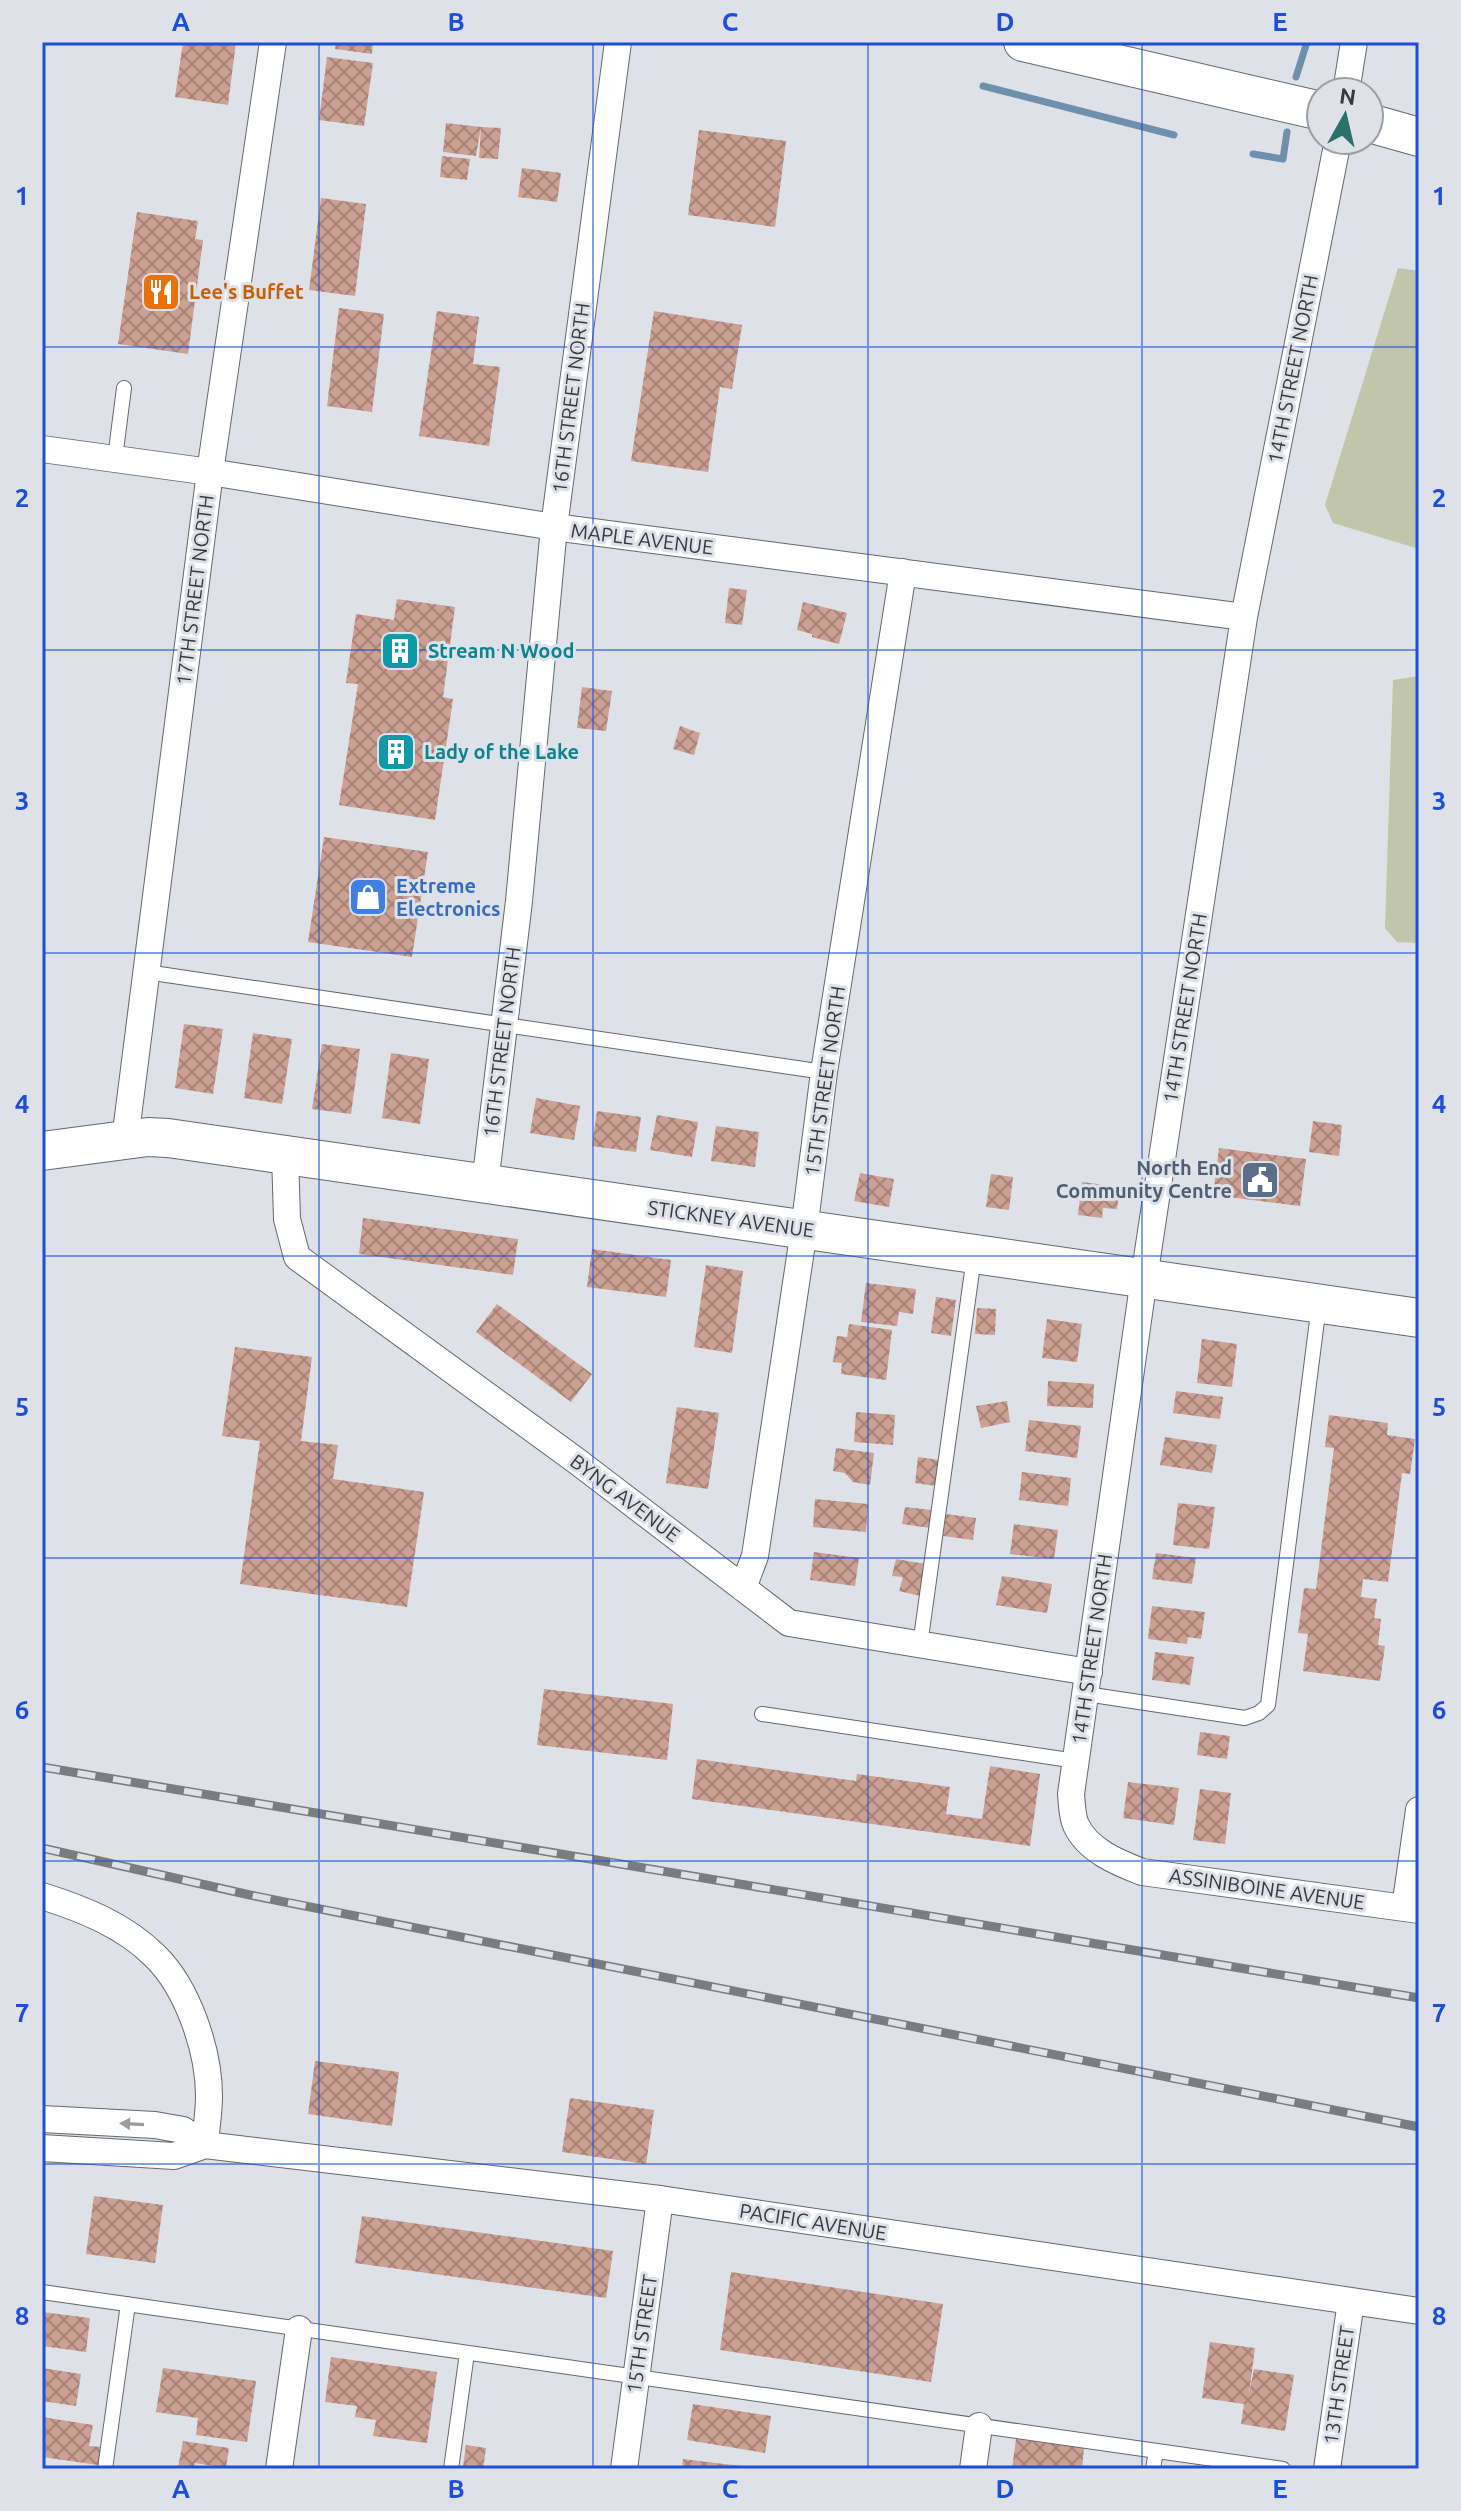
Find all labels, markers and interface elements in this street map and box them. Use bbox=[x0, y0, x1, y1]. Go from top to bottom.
text: A bbox=[172, 7, 191, 36]
text: B bbox=[447, 7, 465, 36]
text: C bbox=[722, 7, 739, 36]
text: D bbox=[996, 7, 1014, 36]
text: E bbox=[1272, 7, 1288, 36]
north arrow bbox=[1305, 76, 1385, 156]
text: N bbox=[1338, 82, 1358, 109]
text: 1 bbox=[15, 181, 29, 210]
text: 1 bbox=[1432, 181, 1446, 210]
restaurant icon: Lee's Buffet bbox=[140, 271, 182, 313]
street label: 14TH STREET NORTH bbox=[1263, 273, 1322, 465]
place label: Lee's Buffet bbox=[189, 280, 304, 303]
street label: 16TH STREET NORTH bbox=[547, 301, 594, 494]
text: 2 bbox=[15, 483, 29, 512]
text: 2 bbox=[1432, 483, 1446, 512]
street label: 17TH STREET NORTH bbox=[171, 493, 218, 686]
street label: MAPLE AVENUE bbox=[570, 518, 715, 559]
building icon: Stream N Wood bbox=[379, 630, 421, 672]
place label: Stream N Wood bbox=[428, 639, 574, 662]
building icon: Lady of the Lake bbox=[375, 731, 417, 773]
place label: Lady of the Lake bbox=[424, 740, 579, 763]
text: 3 bbox=[15, 786, 29, 815]
text: 3 bbox=[1432, 786, 1446, 815]
place label: Extreme Electronics bbox=[396, 874, 501, 920]
shop icon: Extreme Electronics bbox=[347, 876, 389, 918]
street label: 14TH STREET NORTH bbox=[1158, 911, 1211, 1104]
street label: 16TH STREET NORTH bbox=[478, 945, 525, 1138]
street label: 15TH STREET NORTH bbox=[800, 984, 849, 1177]
text: 4 bbox=[15, 1089, 29, 1118]
text: 4 bbox=[1432, 1089, 1446, 1118]
place label: North End Community Centre bbox=[1056, 1156, 1232, 1202]
public building icon: North End Community Centre bbox=[1239, 1159, 1281, 1201]
street label: STICKNEY AVENUE bbox=[646, 1195, 816, 1242]
text: 5 bbox=[15, 1392, 29, 1421]
text: 5 bbox=[1432, 1392, 1446, 1421]
street label: BYNG AVENUE bbox=[566, 1449, 685, 1546]
street label: 14TH STREET NORTH bbox=[1067, 1552, 1116, 1745]
text: 6 bbox=[15, 1695, 29, 1724]
text: 6 bbox=[1432, 1695, 1446, 1724]
street label: ASSINIBOINE AVENUE bbox=[1168, 1863, 1366, 1914]
text: 7 bbox=[15, 1998, 29, 2027]
text: 7 bbox=[1432, 1998, 1446, 2027]
one-way arrow bbox=[119, 2117, 144, 2130]
street label: PACIFIC AVENUE bbox=[738, 2199, 888, 2245]
street label: 15TH STREET bbox=[622, 2273, 661, 2395]
text: 8 bbox=[15, 2301, 29, 2330]
text: 8 bbox=[1432, 2301, 1446, 2330]
street label: 13TH STREET bbox=[1319, 2324, 1358, 2446]
text: A bbox=[172, 2474, 191, 2503]
text: B bbox=[447, 2474, 465, 2503]
text: C bbox=[722, 2474, 739, 2503]
text: D bbox=[996, 2474, 1014, 2503]
text: E bbox=[1272, 2474, 1288, 2503]

